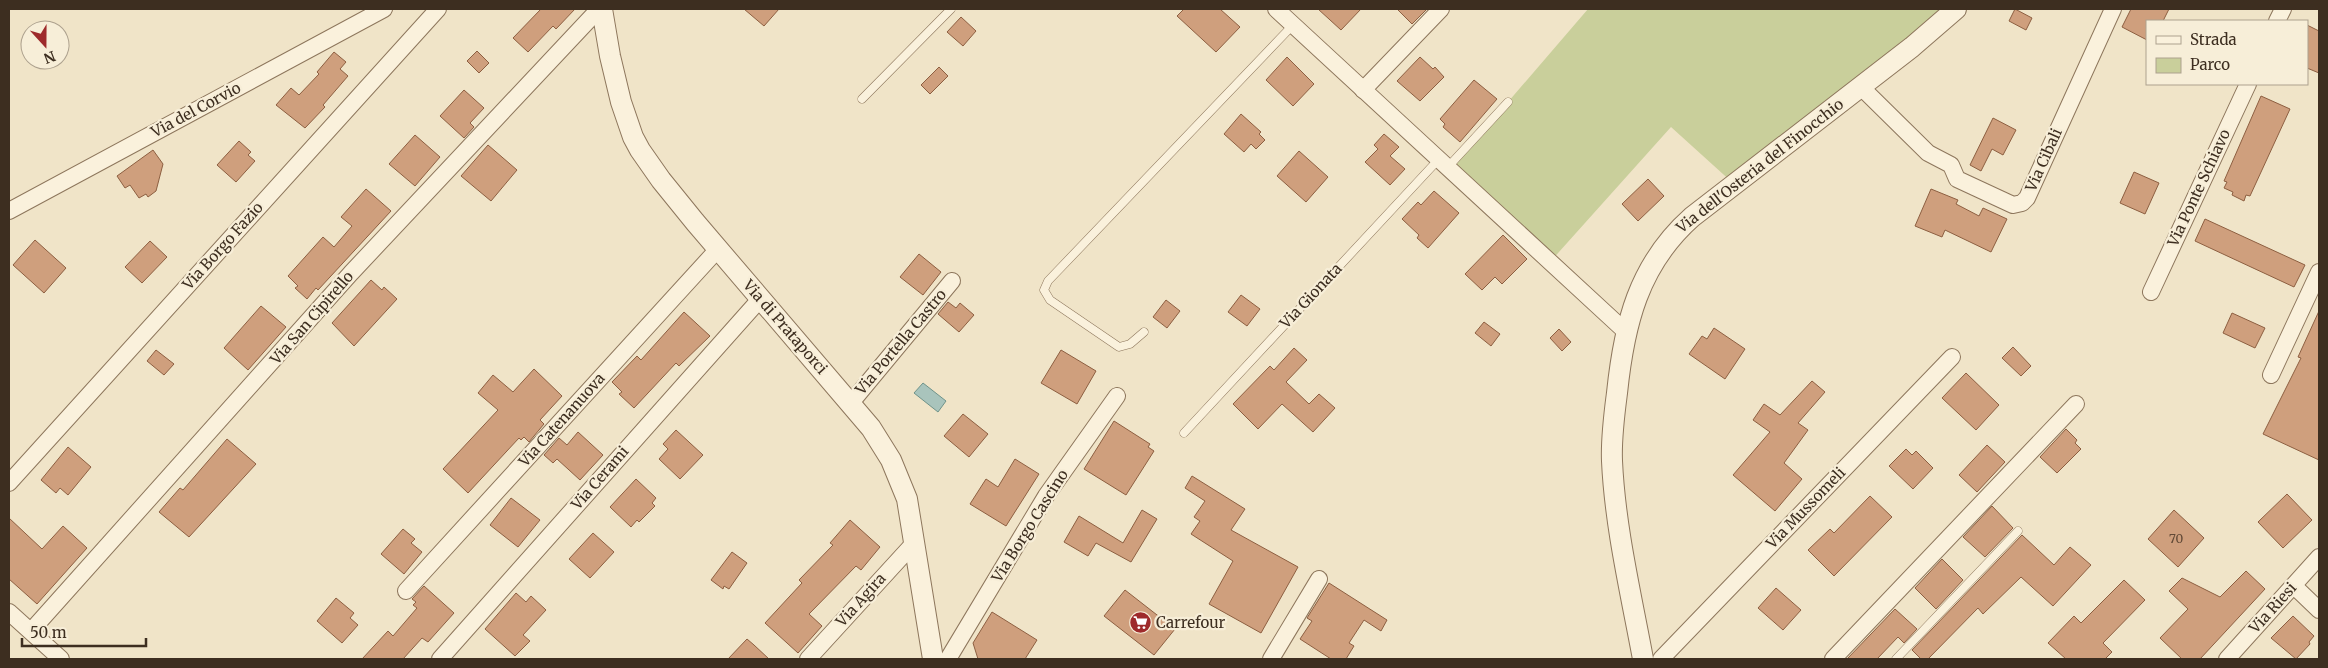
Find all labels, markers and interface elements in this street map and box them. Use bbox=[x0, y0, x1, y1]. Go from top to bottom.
north arrow bbox=[20, 20, 70, 70]
legend bbox=[2146, 20, 2308, 85]
text: Strada bbox=[2190, 30, 2237, 49]
text: N bbox=[41, 47, 58, 68]
text: Parco bbox=[2190, 55, 2230, 74]
street label: Via del Corvio bbox=[147, 78, 244, 142]
street label: Via dell'Osteria del Finocchio bbox=[1671, 94, 1847, 237]
street label: Via Cibali bbox=[2021, 125, 2066, 195]
street label: Via Ponte Schiavo bbox=[2163, 126, 2234, 250]
street label: Via Borgo Fazio bbox=[178, 198, 267, 294]
street label: Via Gionata bbox=[1275, 259, 1346, 333]
street label: Via San Cipirello bbox=[265, 267, 357, 369]
street label: Via di Prataporci bbox=[739, 275, 832, 378]
street label: Via Portella Castro bbox=[850, 285, 950, 399]
street label: Via Catenanuova bbox=[514, 369, 609, 471]
street label: Via Cerami bbox=[566, 442, 633, 514]
street label: Via Mussomeli bbox=[1761, 463, 1849, 553]
street label: Via Borgo Cascino bbox=[987, 466, 1072, 587]
house number: 70 bbox=[2169, 531, 2183, 546]
street label: Via Agira bbox=[831, 569, 890, 631]
street label: Via Riesi bbox=[2244, 578, 2300, 638]
supermarket icon: Carrefour bbox=[1128, 611, 1152, 635]
place label: Carrefour bbox=[1156, 613, 1225, 632]
scale bar bbox=[22, 616, 146, 648]
text: 50 m bbox=[30, 623, 67, 642]

